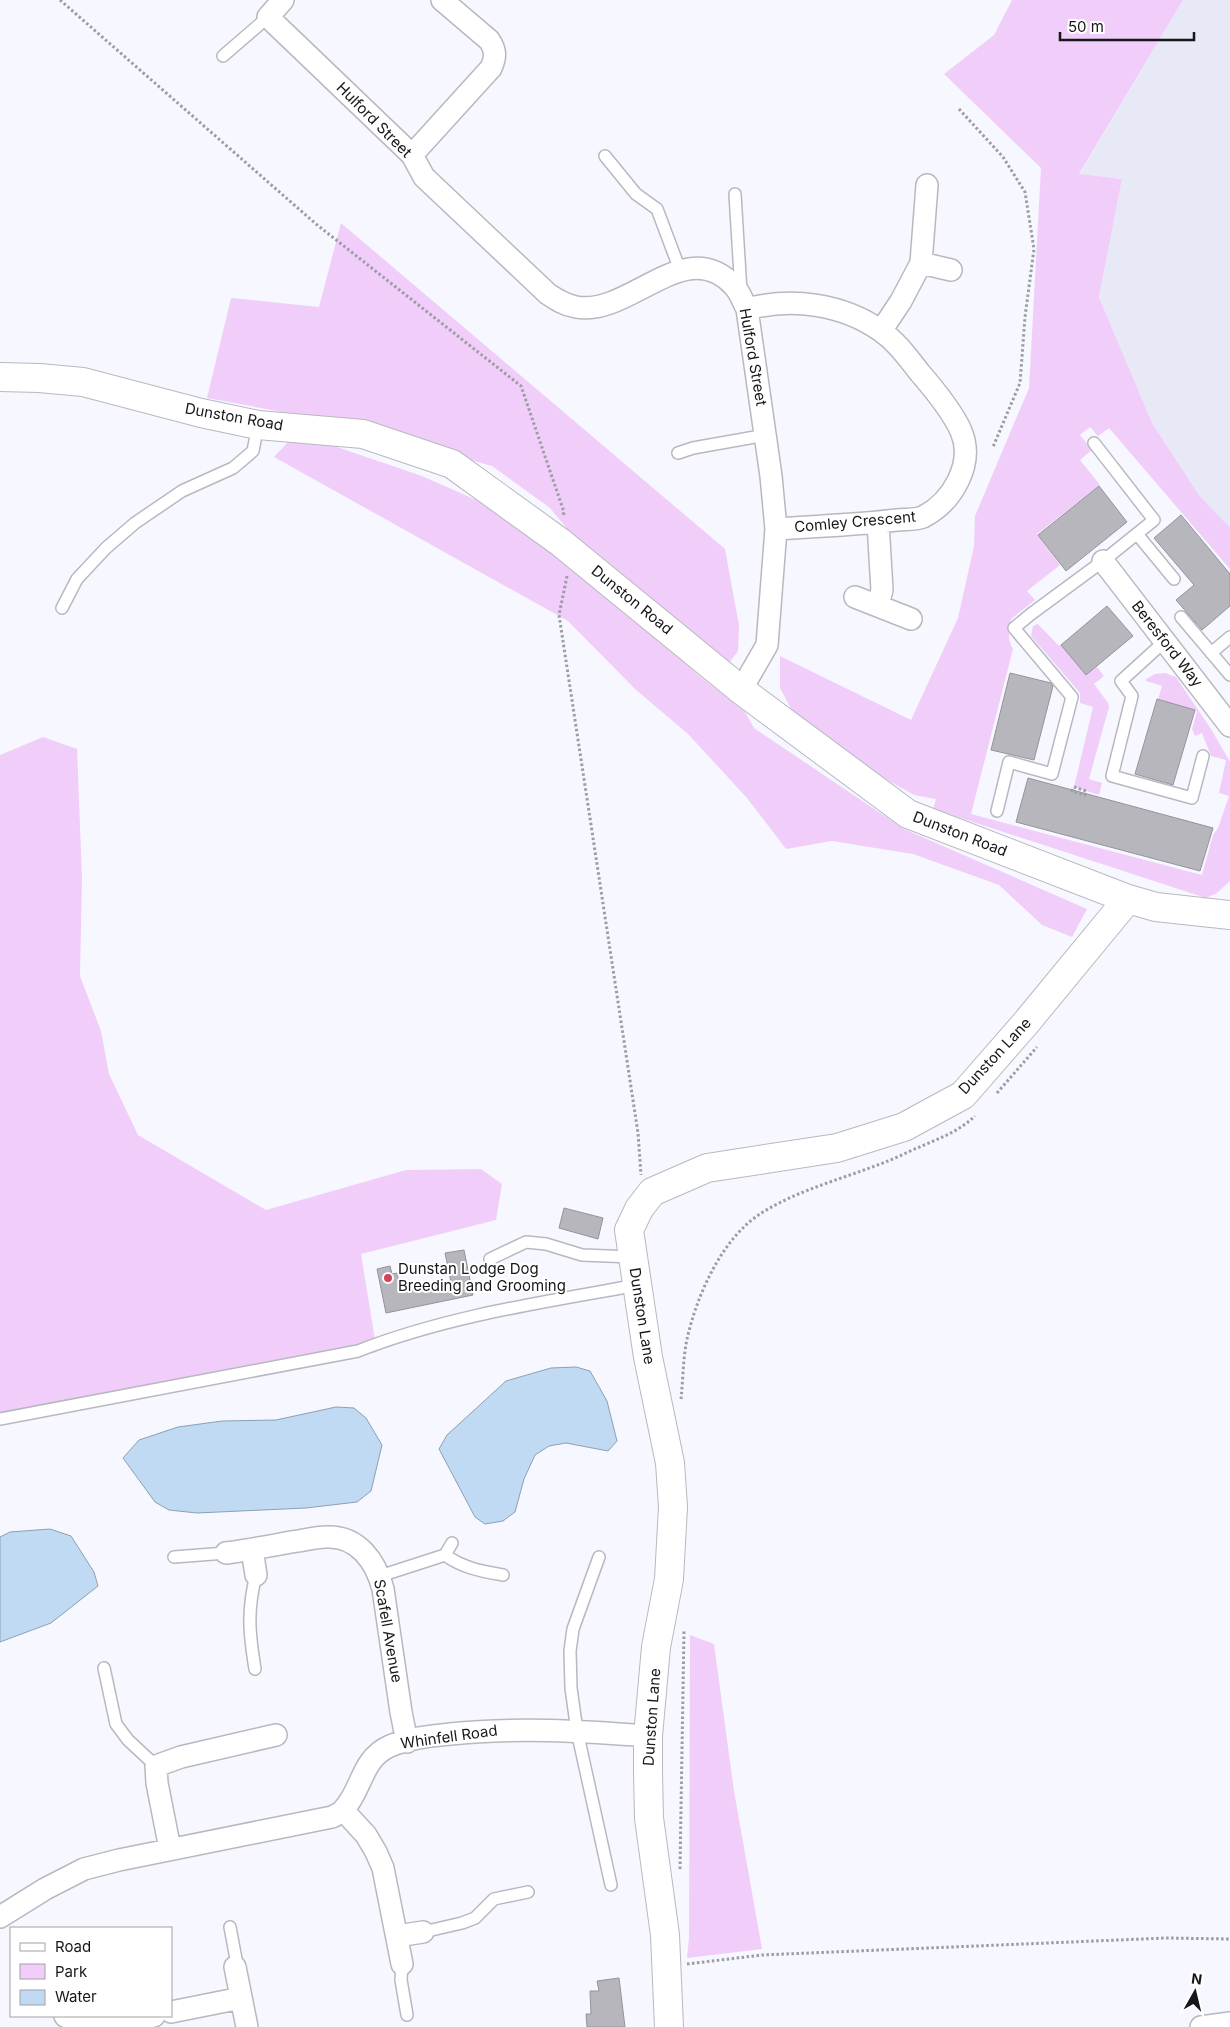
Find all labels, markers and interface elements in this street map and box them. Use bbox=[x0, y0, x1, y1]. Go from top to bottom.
scale bar bbox=[1060, 10, 1194, 42]
text: 50 m bbox=[1068, 17, 1104, 36]
street label: Hulford Street bbox=[333, 78, 416, 161]
street label: Hulford Street bbox=[736, 307, 771, 407]
street label: Dunston Road bbox=[183, 399, 285, 435]
street label: Comley Crescent bbox=[793, 507, 917, 536]
street label: Dunston Road bbox=[588, 561, 677, 638]
street label: Beresford Way bbox=[1128, 597, 1207, 691]
street label: Dunston Road bbox=[910, 807, 1010, 860]
street label: Dunston Lane bbox=[954, 1013, 1035, 1098]
place label: Dunstan Lodge Dog Breeding and Grooming bbox=[398, 1259, 566, 1295]
street label: Dunston Lane bbox=[625, 1266, 660, 1366]
marker: Dunstan Lodge Dog Breeding and Grooming bbox=[382, 1272, 394, 1284]
street label: Scafell Avenue bbox=[370, 1578, 407, 1684]
street label: Dunston Lane bbox=[639, 1668, 664, 1766]
street label: Whinfell Road bbox=[399, 1720, 499, 1753]
legend bbox=[10, 1927, 172, 2017]
text: Road bbox=[55, 1937, 91, 1956]
text: Park bbox=[55, 1962, 88, 1981]
north arrow bbox=[1170, 1967, 1220, 2017]
text: N bbox=[1190, 1969, 1203, 1988]
text: Water bbox=[55, 1987, 97, 2006]

